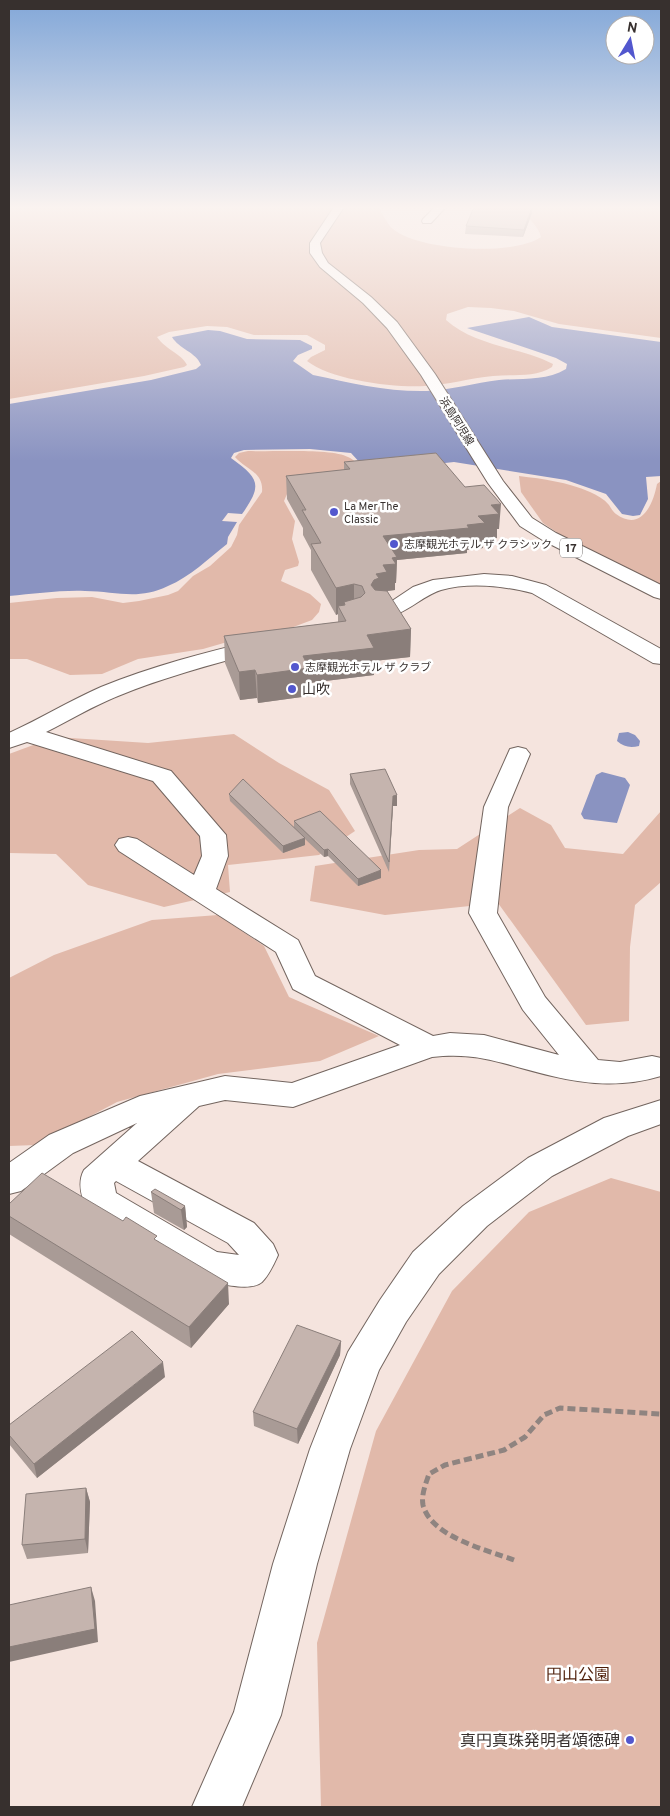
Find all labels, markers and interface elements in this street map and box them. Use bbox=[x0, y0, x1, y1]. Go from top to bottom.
north arrow bbox=[605, 15, 655, 65]
text: N bbox=[626, 19, 638, 38]
street label: 浜島阿児線 bbox=[436, 394, 477, 449]
place label: La Mer The Classic bbox=[344, 500, 399, 527]
marker: La Mer The Classic bbox=[328, 506, 340, 518]
marker: 志摩観光ホテル ザ クラシック bbox=[388, 538, 400, 550]
place label: 志摩観光ホテル ザ クラシック bbox=[404, 538, 552, 552]
road number: 17 bbox=[560, 538, 582, 558]
marker: 志摩観光ホテル ザ クラブ bbox=[289, 661, 301, 673]
place label: 志摩観光ホテル ザ クラブ bbox=[305, 661, 431, 675]
place label: 山吹 bbox=[302, 682, 330, 699]
marker: 山吹 bbox=[286, 683, 298, 695]
park label: 円山公園 bbox=[546, 1666, 610, 1686]
place label: 真円真珠発明者頌徳碑 bbox=[460, 1732, 620, 1752]
marker: 真円真珠発明者頌徳碑 bbox=[624, 1734, 636, 1746]

